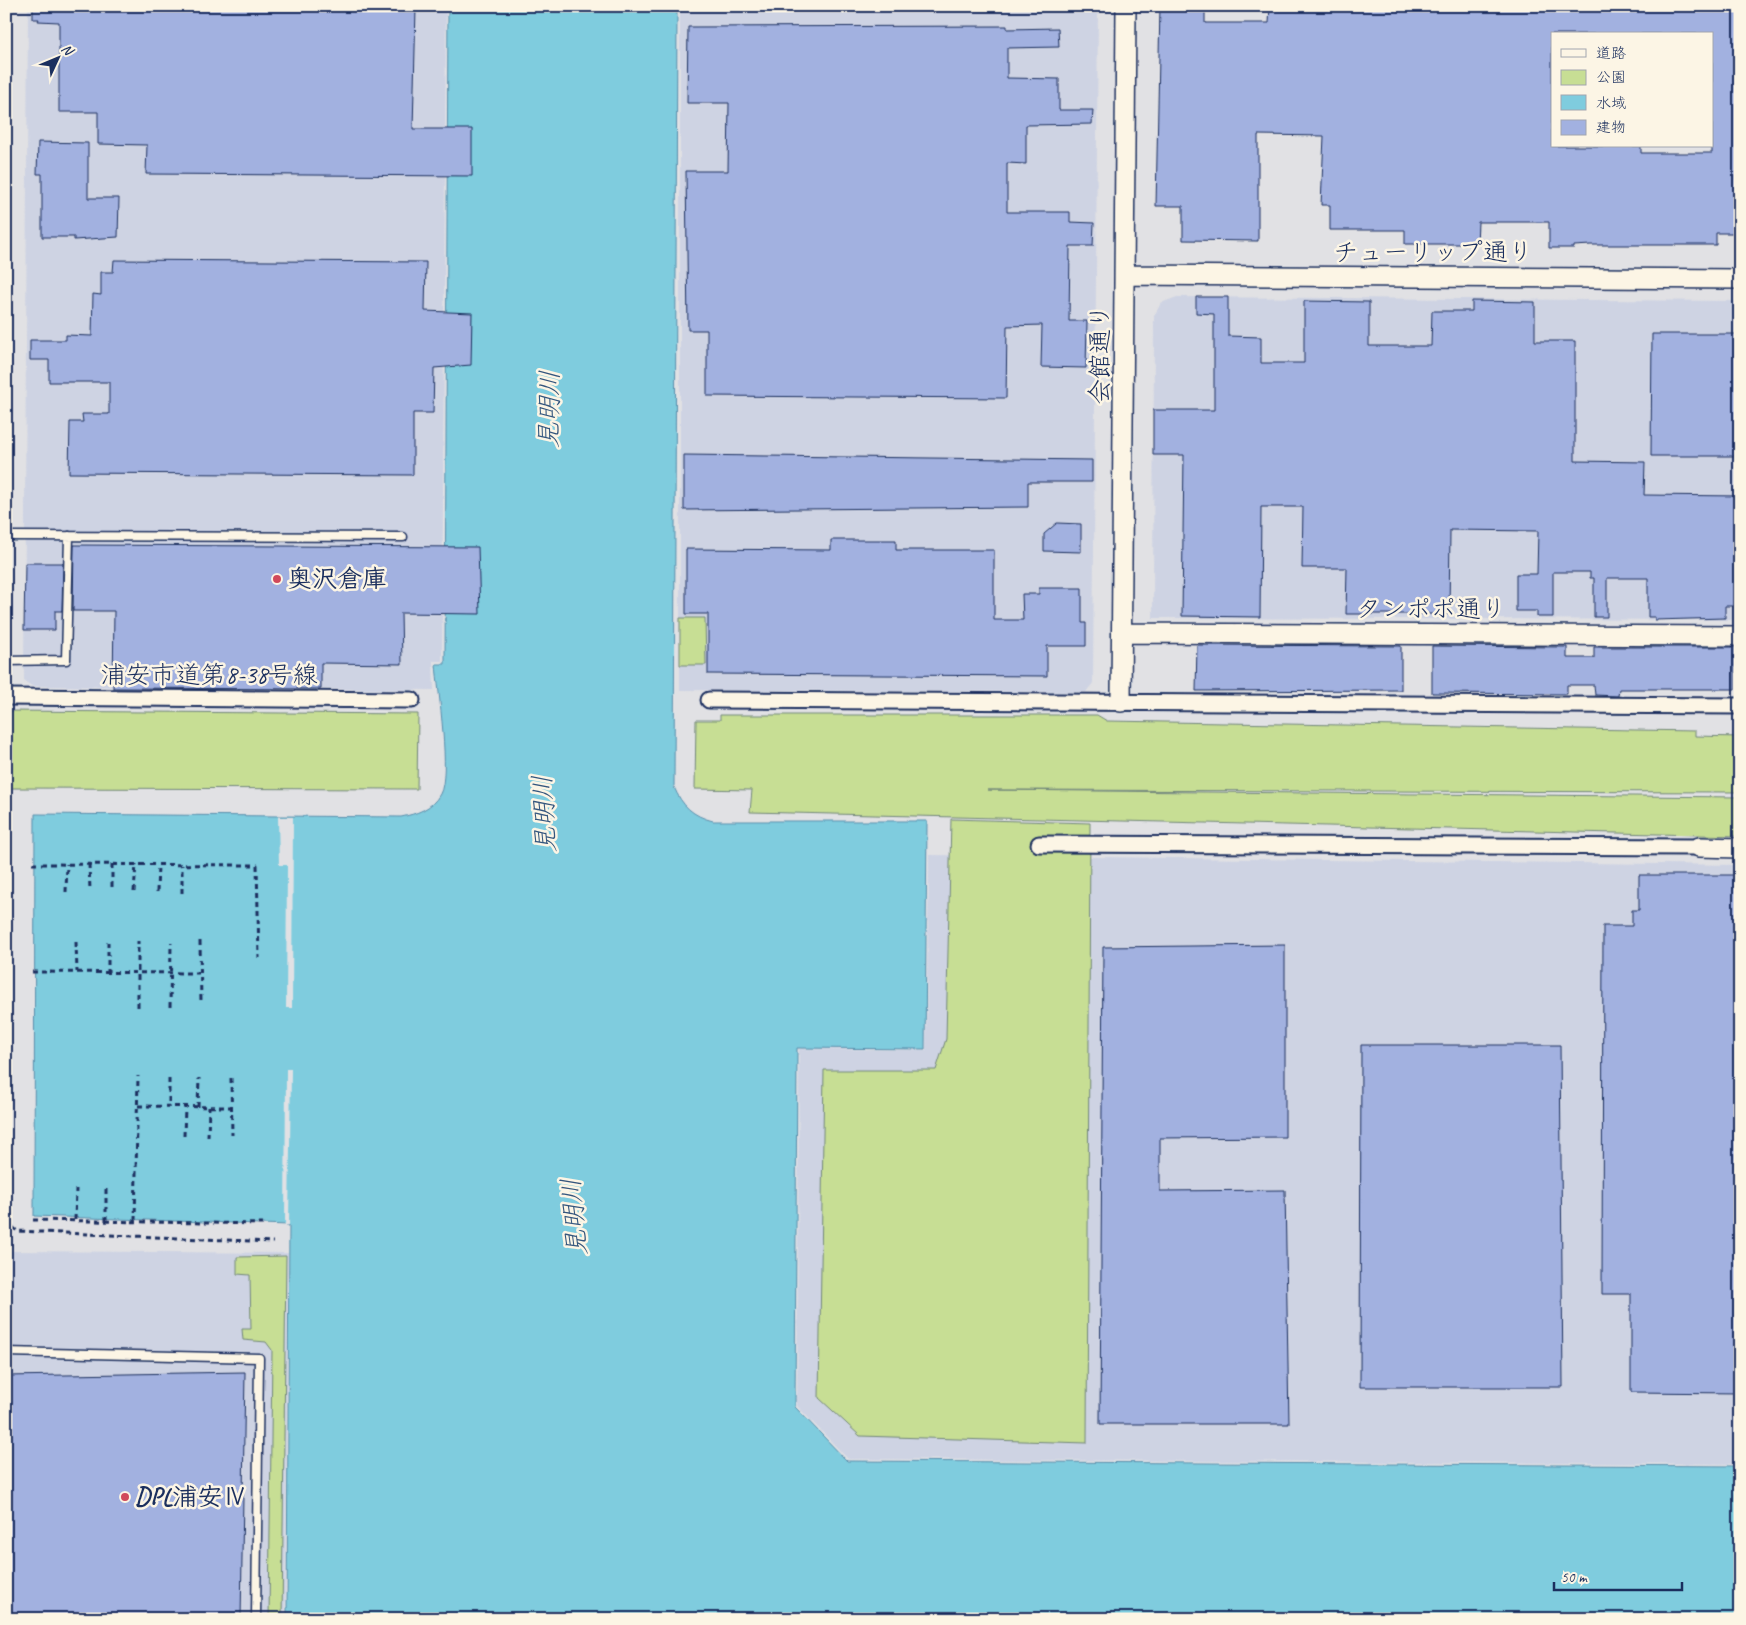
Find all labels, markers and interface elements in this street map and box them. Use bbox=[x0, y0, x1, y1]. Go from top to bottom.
north arrow bbox=[32, 32, 82, 82]
legend bbox=[1551, 32, 1714, 148]
text: N bbox=[58, 40, 78, 60]
text: 道路 bbox=[1596, 44, 1626, 63]
text: 公園 bbox=[1596, 68, 1626, 87]
text: 水域 bbox=[1596, 94, 1626, 113]
text: 建物 bbox=[1596, 118, 1626, 137]
street label: チューリップ通り bbox=[1333, 236, 1533, 268]
street label: 会館通り bbox=[1084, 304, 1116, 404]
water label: 見明川 bbox=[532, 370, 566, 448]
place label: 奥沢倉庫 bbox=[287, 563, 387, 595]
marker: 奥沢倉庫 bbox=[271, 573, 283, 585]
street label: タンポポ通り bbox=[1356, 593, 1506, 625]
street label: 浦安市道第8-38号線 bbox=[101, 659, 317, 691]
water label: 見明川 bbox=[525, 774, 563, 854]
water label: 見明川 bbox=[554, 1177, 594, 1257]
place label: DPL浦安Ⅳ bbox=[135, 1481, 247, 1513]
marker: DPL浦安Ⅳ bbox=[119, 1491, 131, 1503]
scale bar bbox=[1554, 1560, 1681, 1592]
text: 50 m bbox=[1561, 1568, 1588, 1587]

